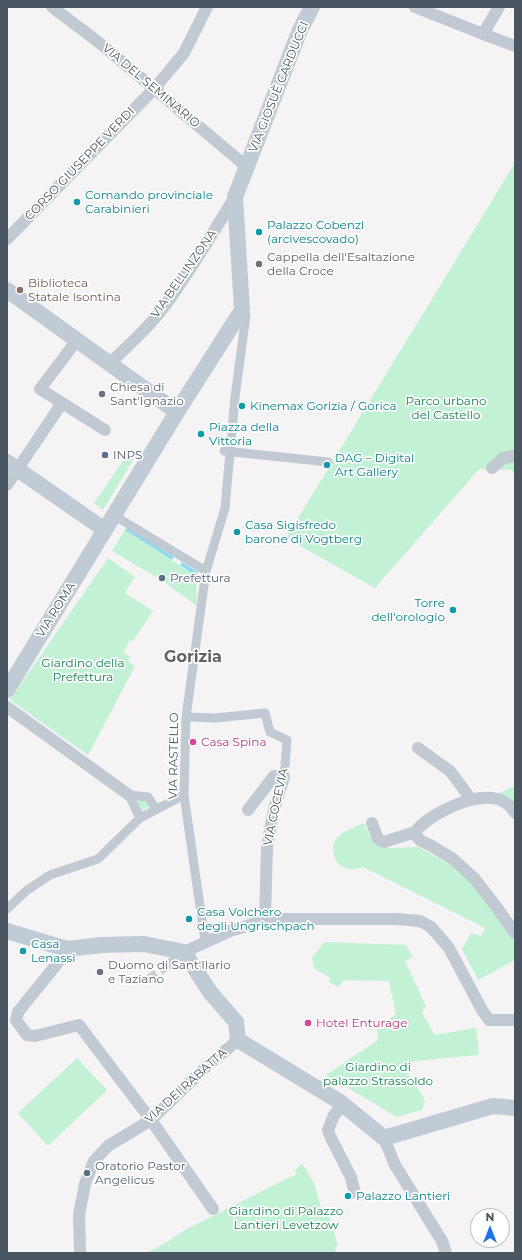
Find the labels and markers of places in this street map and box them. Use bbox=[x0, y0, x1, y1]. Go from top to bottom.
place label: Comando provinciale Carabinieri bbox=[85, 188, 213, 216]
marker: Comando provinciale Carabinieri bbox=[72, 197, 82, 207]
place label: Palazzo Cobenzl (arcivescovado) bbox=[267, 218, 364, 246]
marker: Palazzo Cobenzl (arcivescovado) bbox=[254, 227, 264, 237]
place label: Cappella dell'Esaltazione della Croce bbox=[267, 250, 415, 278]
marker: Cappella dell'Esaltazione della Croce bbox=[254, 259, 264, 269]
place label: Biblioteca Statale Isontina bbox=[28, 276, 121, 304]
marker: Biblioteca Statale Isontina bbox=[15, 285, 25, 295]
place label: Chiesa di Sant'Ignazio bbox=[110, 380, 184, 408]
marker: Chiesa di Sant'Ignazio bbox=[97, 389, 107, 399]
place label: Kinemax Gorizia / Gorica bbox=[250, 399, 397, 413]
marker: Kinemax Gorizia / Gorica bbox=[237, 401, 247, 411]
place label: Piazza della Vittoria bbox=[209, 420, 279, 448]
marker: Piazza della Vittoria bbox=[196, 429, 206, 439]
place label: INPS bbox=[113, 448, 142, 462]
marker: INPS bbox=[100, 450, 110, 460]
place label: DAG – Digital Art Gallery bbox=[335, 451, 414, 479]
marker: DAG – Digital Art Gallery bbox=[322, 460, 332, 470]
place label: Casa Sigisfredo barone di Vogtberg bbox=[245, 518, 362, 546]
marker: Casa Sigisfredo barone di Vogtberg bbox=[232, 527, 242, 537]
place label: Prefettura bbox=[170, 571, 231, 585]
marker: Prefettura bbox=[157, 573, 167, 583]
place label: Torre dell'orologio bbox=[371, 596, 445, 624]
marker: Torre dell'orologio bbox=[448, 605, 458, 615]
place label: Casa Spina bbox=[201, 735, 267, 749]
marker: Casa Spina bbox=[188, 737, 198, 747]
place label: Casa Volchero degli Ungrischpach bbox=[197, 905, 315, 933]
marker: Casa Volchero degli Ungrischpach bbox=[184, 914, 194, 924]
place label: Casa Lenassi bbox=[31, 937, 75, 965]
marker: Casa Lenassi bbox=[18, 946, 28, 956]
place label: Duomo di Sant'Ilario e Taziano bbox=[108, 958, 231, 986]
marker: Duomo di Sant'Ilario e Taziano bbox=[95, 967, 105, 977]
place label: Hotel Enturage bbox=[316, 1016, 407, 1030]
marker: Hotel Enturage bbox=[303, 1018, 313, 1028]
place label: Oratorio Pastor Angelicus bbox=[95, 1159, 186, 1187]
marker: Oratorio Pastor Angelicus bbox=[82, 1168, 92, 1178]
place label: Palazzo Lantieri bbox=[356, 1189, 450, 1203]
marker: Palazzo Lantieri bbox=[343, 1191, 353, 1201]

